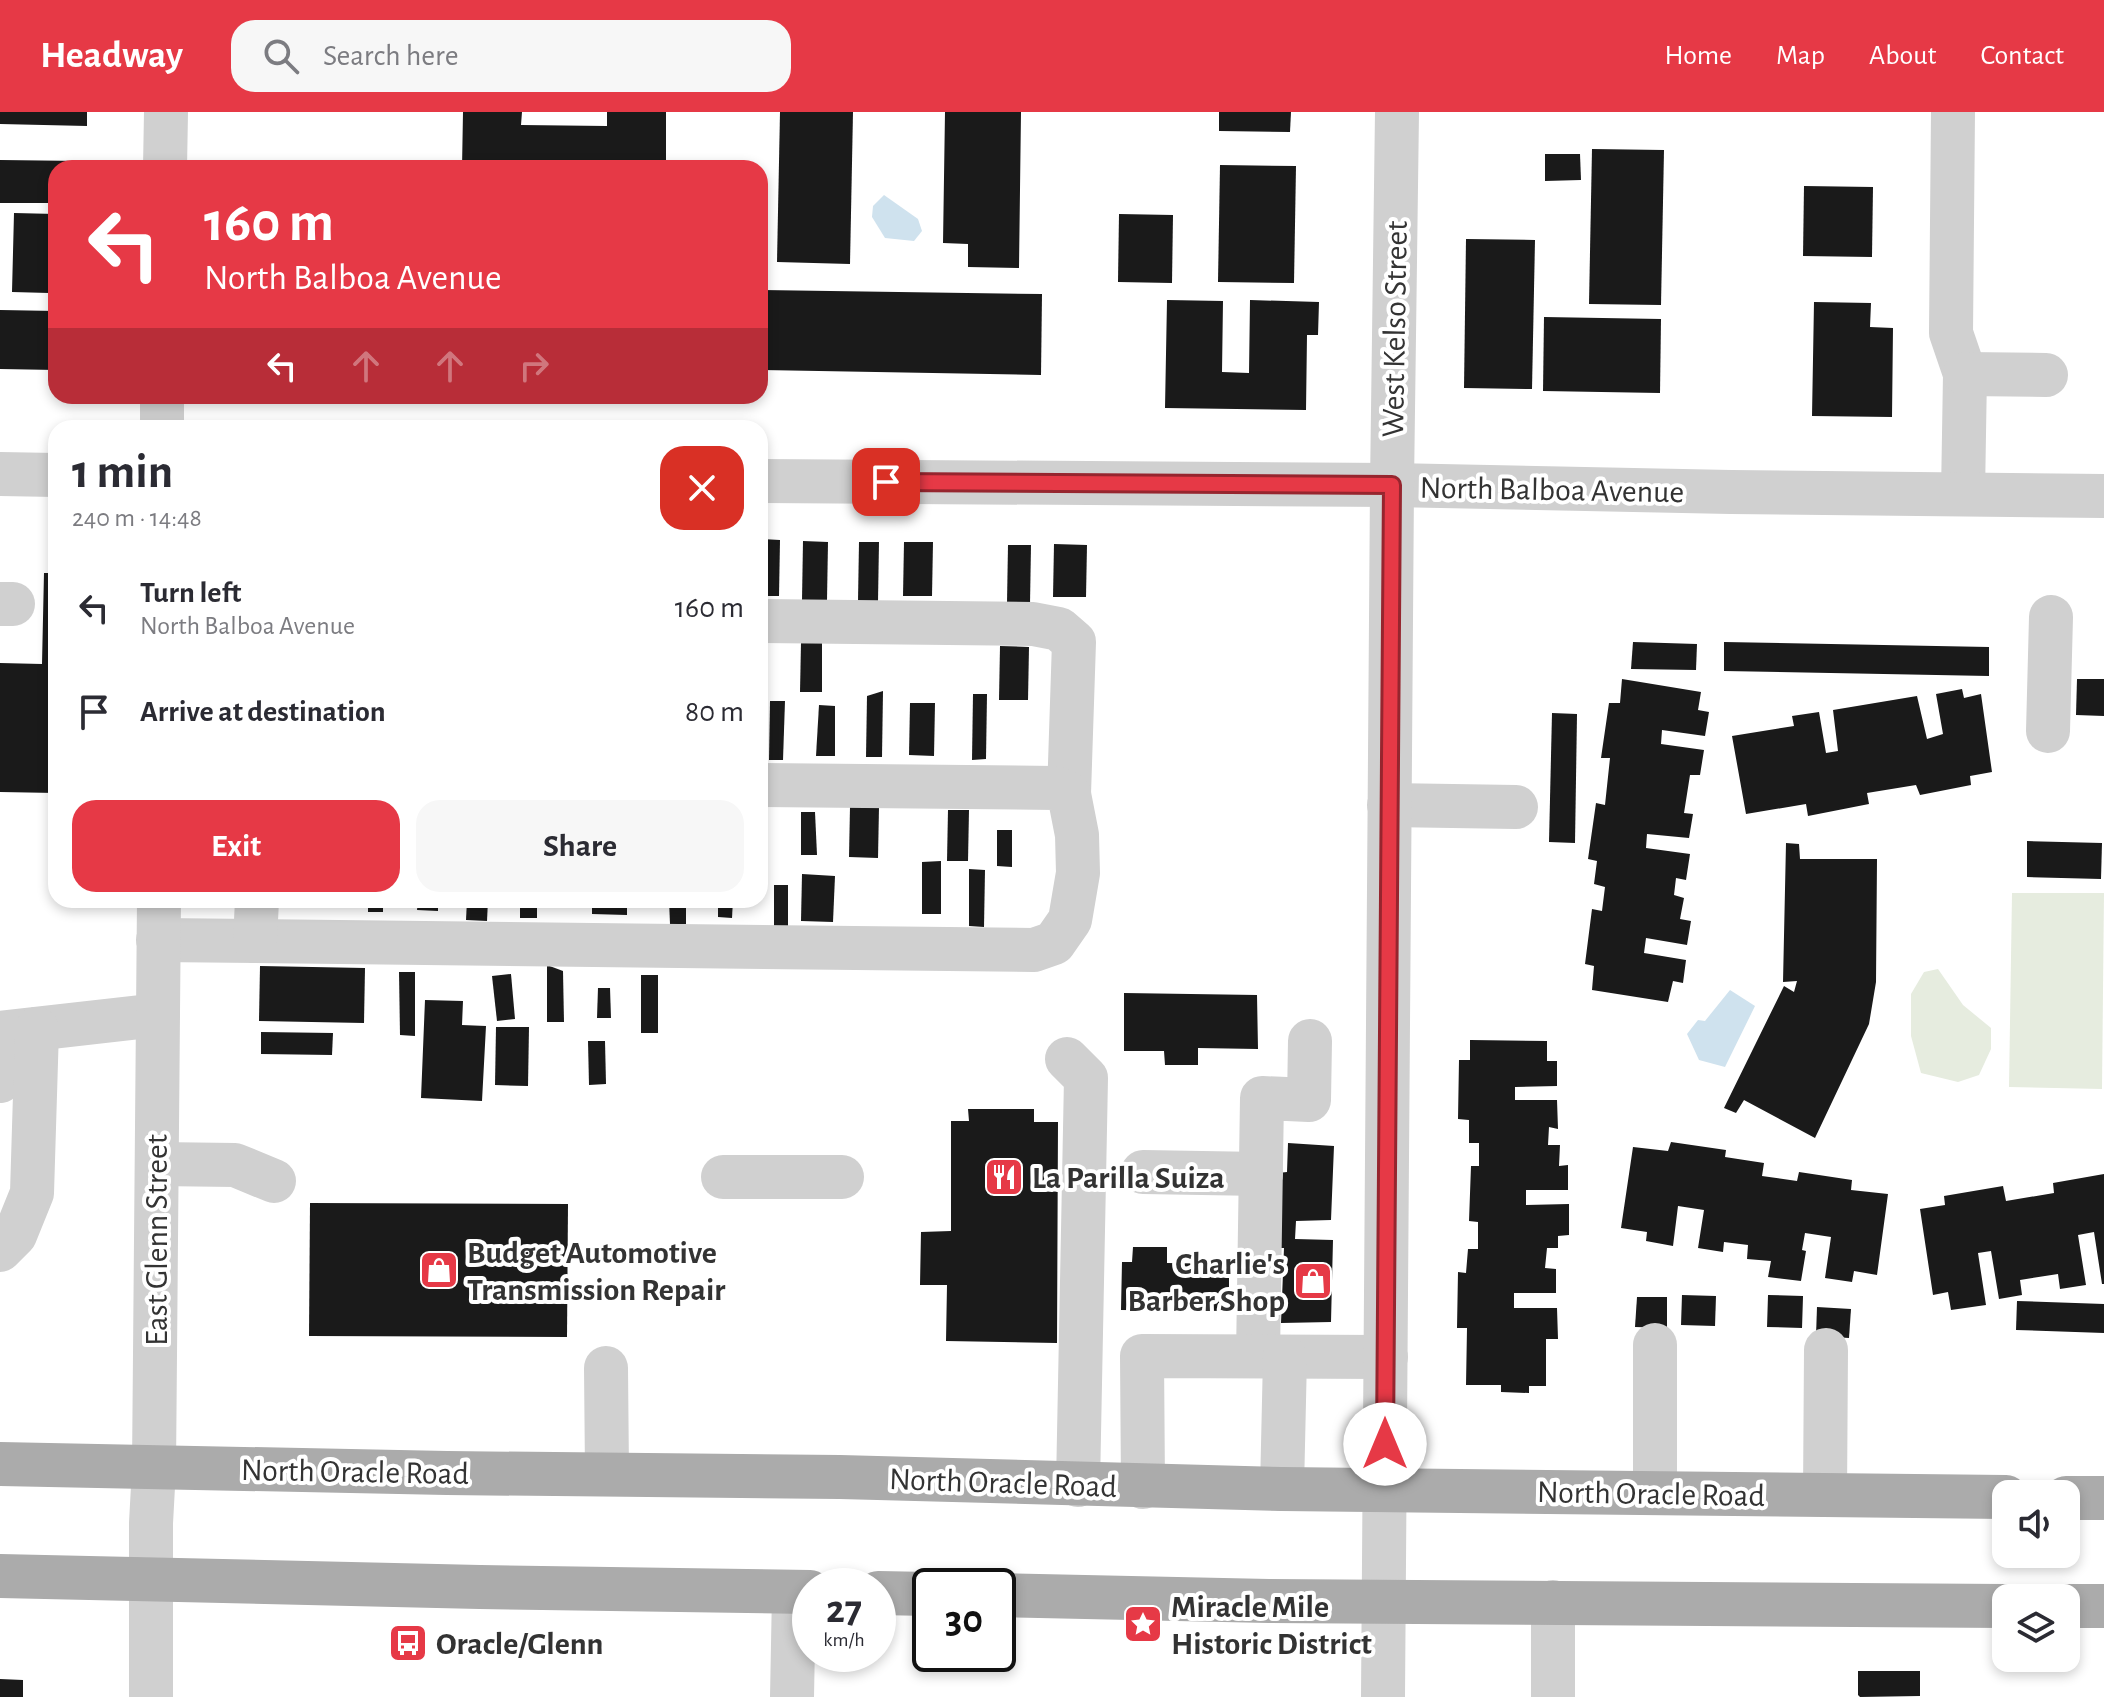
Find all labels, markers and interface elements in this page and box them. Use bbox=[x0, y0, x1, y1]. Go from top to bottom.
search box bbox=[231, 20, 791, 92]
icon: search bbox=[259, 34, 303, 78]
text: Headway bbox=[40, 37, 183, 75]
text: Search here bbox=[323, 41, 459, 71]
text: Home bbox=[1665, 42, 1732, 70]
text: Map bbox=[1776, 42, 1825, 70]
text: About bbox=[1869, 42, 1937, 70]
text: Contact bbox=[1981, 42, 2064, 70]
icon: left bbox=[72, 192, 176, 296]
text: 160 m bbox=[204, 195, 334, 251]
street label: West Kelso Street bbox=[1377, 220, 1413, 438]
text: North Balboa Avenue bbox=[204, 260, 502, 296]
icon: left bbox=[260, 344, 304, 388]
icon: ahead bbox=[344, 344, 388, 388]
icon: ahead bbox=[428, 344, 472, 388]
icon: right bbox=[512, 344, 556, 388]
button: close bbox=[660, 446, 744, 530]
pin bbox=[852, 448, 920, 516]
text: 1 min bbox=[72, 449, 173, 497]
icon: arrive bbox=[864, 460, 908, 504]
street label: North Balboa Avenue bbox=[1419, 472, 1684, 508]
text: 240 m · 14:48 bbox=[72, 505, 202, 531]
text: Turn left bbox=[140, 578, 241, 608]
icon: left bbox=[72, 586, 116, 630]
text: 160 m bbox=[675, 593, 744, 623]
text: North Balboa Avenue bbox=[140, 613, 355, 639]
icon: arrive bbox=[72, 690, 116, 734]
text: Arrive at destination bbox=[140, 697, 386, 727]
text: 80 m bbox=[685, 697, 744, 727]
button: Exit bbox=[72, 800, 400, 892]
button: Share bbox=[416, 800, 744, 892]
street label: East Glenn Street bbox=[141, 1134, 173, 1346]
restaurant icon: La Parilla Suiza bbox=[983, 1156, 1025, 1198]
place label: La Parilla Suiza bbox=[1032, 1162, 1225, 1194]
place label: Budget Automotive Transmission Repair bbox=[467, 1237, 725, 1306]
place label: Charlie's Barber Shop bbox=[1127, 1248, 1285, 1317]
shop icon: Budget Automotive Transmission Repair bbox=[418, 1249, 460, 1291]
shop icon: Charlie's Barber Shop bbox=[1292, 1260, 1334, 1302]
position arrow bbox=[1343, 1402, 1427, 1486]
street label: North Oracle Road bbox=[241, 1454, 469, 1490]
street label: North Oracle Road bbox=[888, 1463, 1117, 1503]
street label: North Oracle Road bbox=[1537, 1476, 1765, 1512]
map controls bbox=[1992, 1480, 2080, 1672]
button: sound bbox=[1992, 1480, 2080, 1568]
speed limit sign: 30 bbox=[912, 1568, 1016, 1672]
button: layers bbox=[1992, 1584, 2080, 1672]
text: 27 bbox=[826, 1590, 862, 1630]
place label: Miracle Mile Historic District bbox=[1171, 1591, 1372, 1660]
place icon: Miracle Mile Historic District bbox=[1122, 1603, 1164, 1645]
bus stop icon: Oracle/Glenn bbox=[387, 1622, 429, 1664]
place label: Oracle/Glenn bbox=[436, 1628, 603, 1660]
text: km/h bbox=[823, 1630, 865, 1650]

